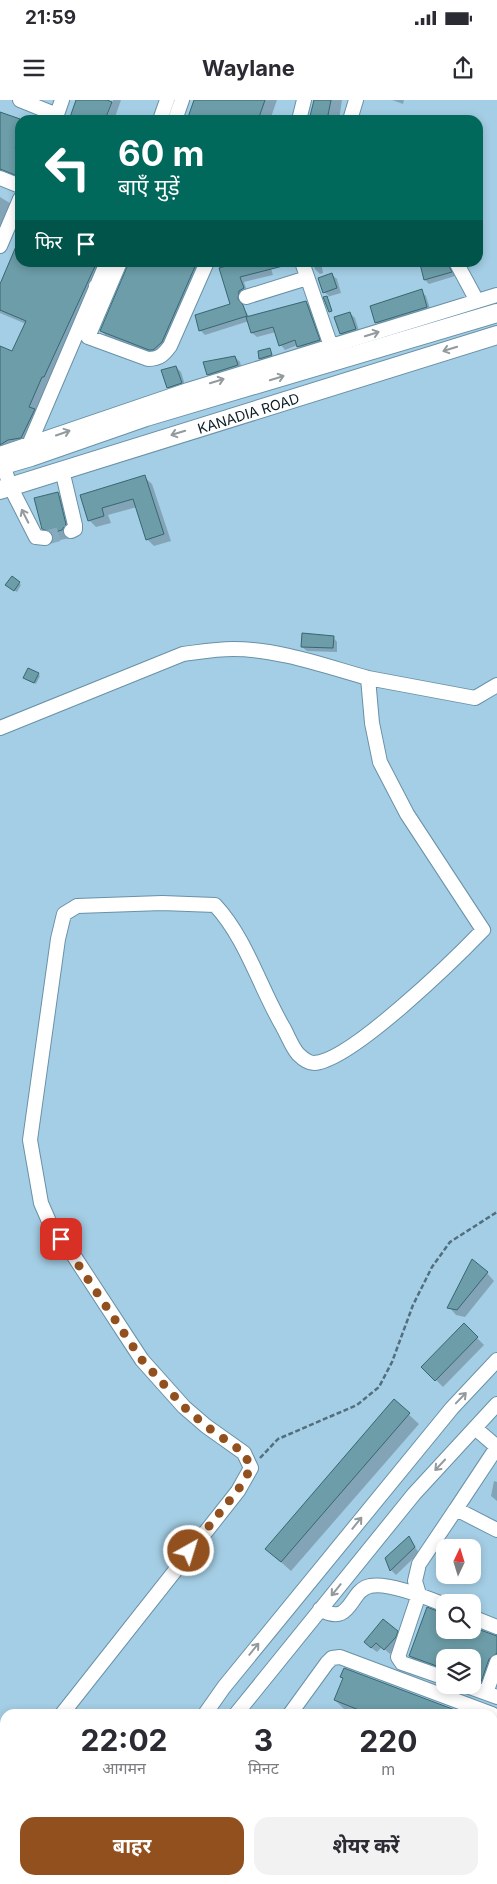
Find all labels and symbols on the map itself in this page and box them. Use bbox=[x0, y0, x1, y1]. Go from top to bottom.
one-way arrow bbox=[364, 328, 380, 338]
one-way arrow bbox=[443, 345, 459, 355]
one-way arrow bbox=[269, 373, 285, 383]
one-way arrow bbox=[208, 376, 224, 385]
street label: KANADIA ROAD bbox=[195, 389, 301, 436]
one-way arrow bbox=[55, 428, 71, 438]
one-way arrow bbox=[170, 429, 186, 439]
one-way arrow bbox=[20, 508, 30, 523]
pin bbox=[40, 1218, 82, 1260]
one-way arrow bbox=[455, 1392, 467, 1405]
one-way arrow bbox=[434, 1459, 446, 1472]
one-way arrow bbox=[352, 1517, 363, 1530]
position arrow bbox=[162, 1524, 214, 1576]
north arrow bbox=[436, 1539, 481, 1584]
one-way arrow bbox=[330, 1583, 341, 1596]
one-way arrow bbox=[249, 1643, 260, 1656]

